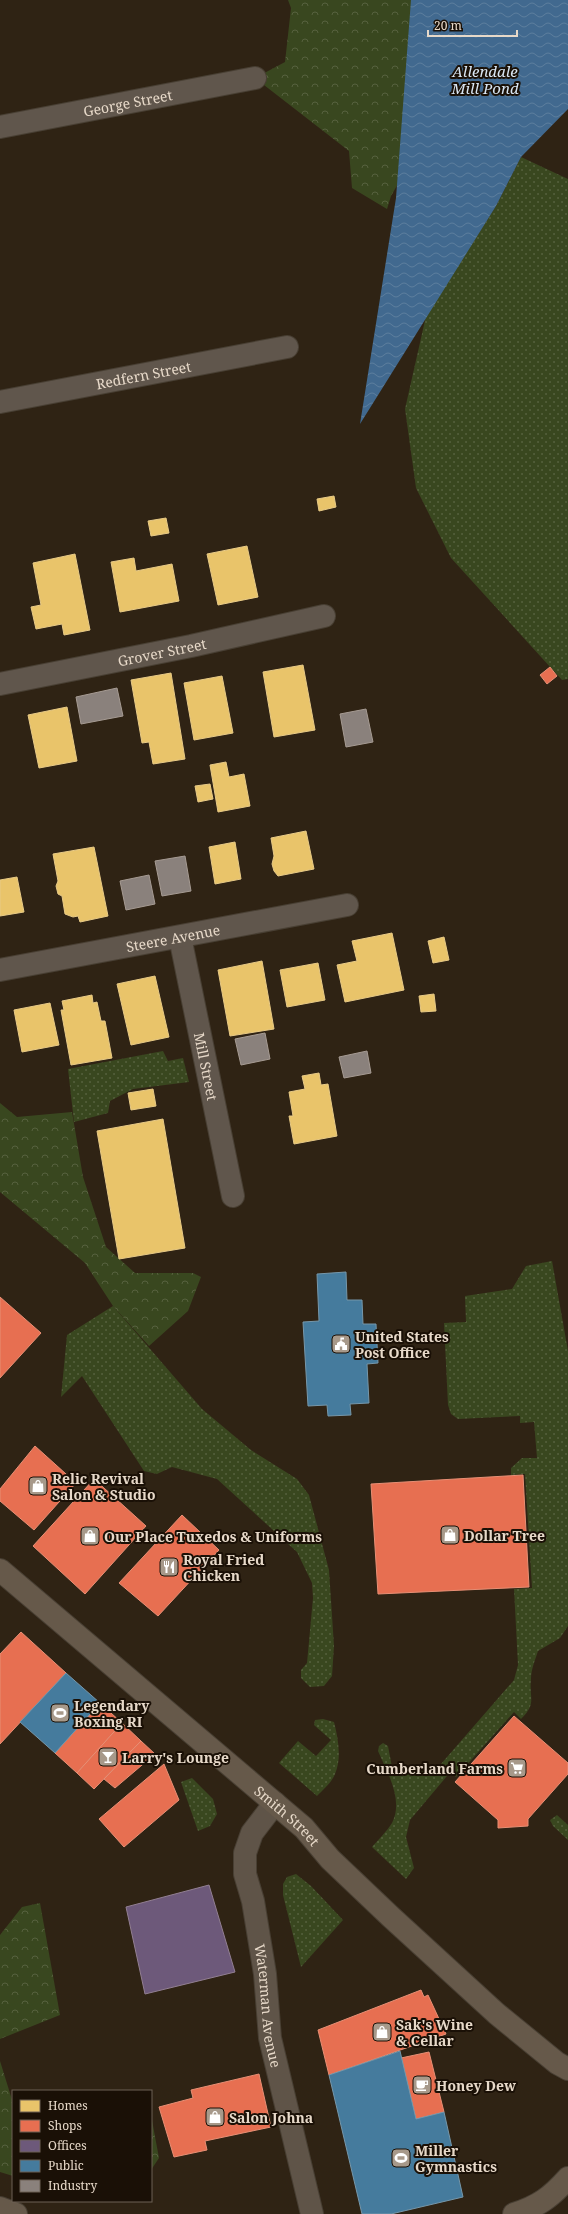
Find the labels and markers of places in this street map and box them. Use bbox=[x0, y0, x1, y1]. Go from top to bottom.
place label: United States Post Office bbox=[355, 1327, 449, 1362]
public building icon: United States Post Office bbox=[330, 1333, 352, 1355]
place label: Relic Revival Salon & Studio bbox=[52, 1469, 156, 1504]
shop icon: Relic Revival Salon & Studio bbox=[27, 1475, 49, 1497]
shop icon: Dollar Tree bbox=[439, 1524, 461, 1546]
shop icon: Our Place Tuxedos & Uniforms bbox=[79, 1525, 101, 1547]
place label: Dollar Tree bbox=[464, 1526, 545, 1545]
place label: Our Place Tuxedos & Uniforms bbox=[104, 1527, 322, 1546]
place label: Royal Fried Chicken bbox=[183, 1550, 264, 1585]
restaurant icon: Royal Fried Chicken bbox=[158, 1556, 180, 1578]
place label: Legendary Boxing RI bbox=[74, 1696, 150, 1731]
sports icon: Legendary Boxing RI bbox=[49, 1702, 71, 1724]
bar icon: Larry's Lounge bbox=[97, 1746, 119, 1768]
place label: Larry's Lounge bbox=[122, 1748, 229, 1767]
supermarket icon: Cumberland Farms bbox=[506, 1757, 528, 1779]
place label: Cumberland Farms bbox=[366, 1759, 503, 1778]
place label: Sak's Wine & Cellar bbox=[396, 2015, 473, 2050]
shop icon: Sak's Wine & Cellar bbox=[371, 2021, 393, 2043]
cafe icon: Honey Dew bbox=[411, 2074, 433, 2096]
place label: Honey Dew bbox=[436, 2076, 516, 2095]
shop icon: Salon Johna bbox=[204, 2106, 226, 2128]
place label: Salon Johna bbox=[229, 2108, 313, 2127]
place label: Miller Gymnastics bbox=[415, 2141, 497, 2176]
sports icon: Miller Gymnastics bbox=[390, 2147, 412, 2169]

